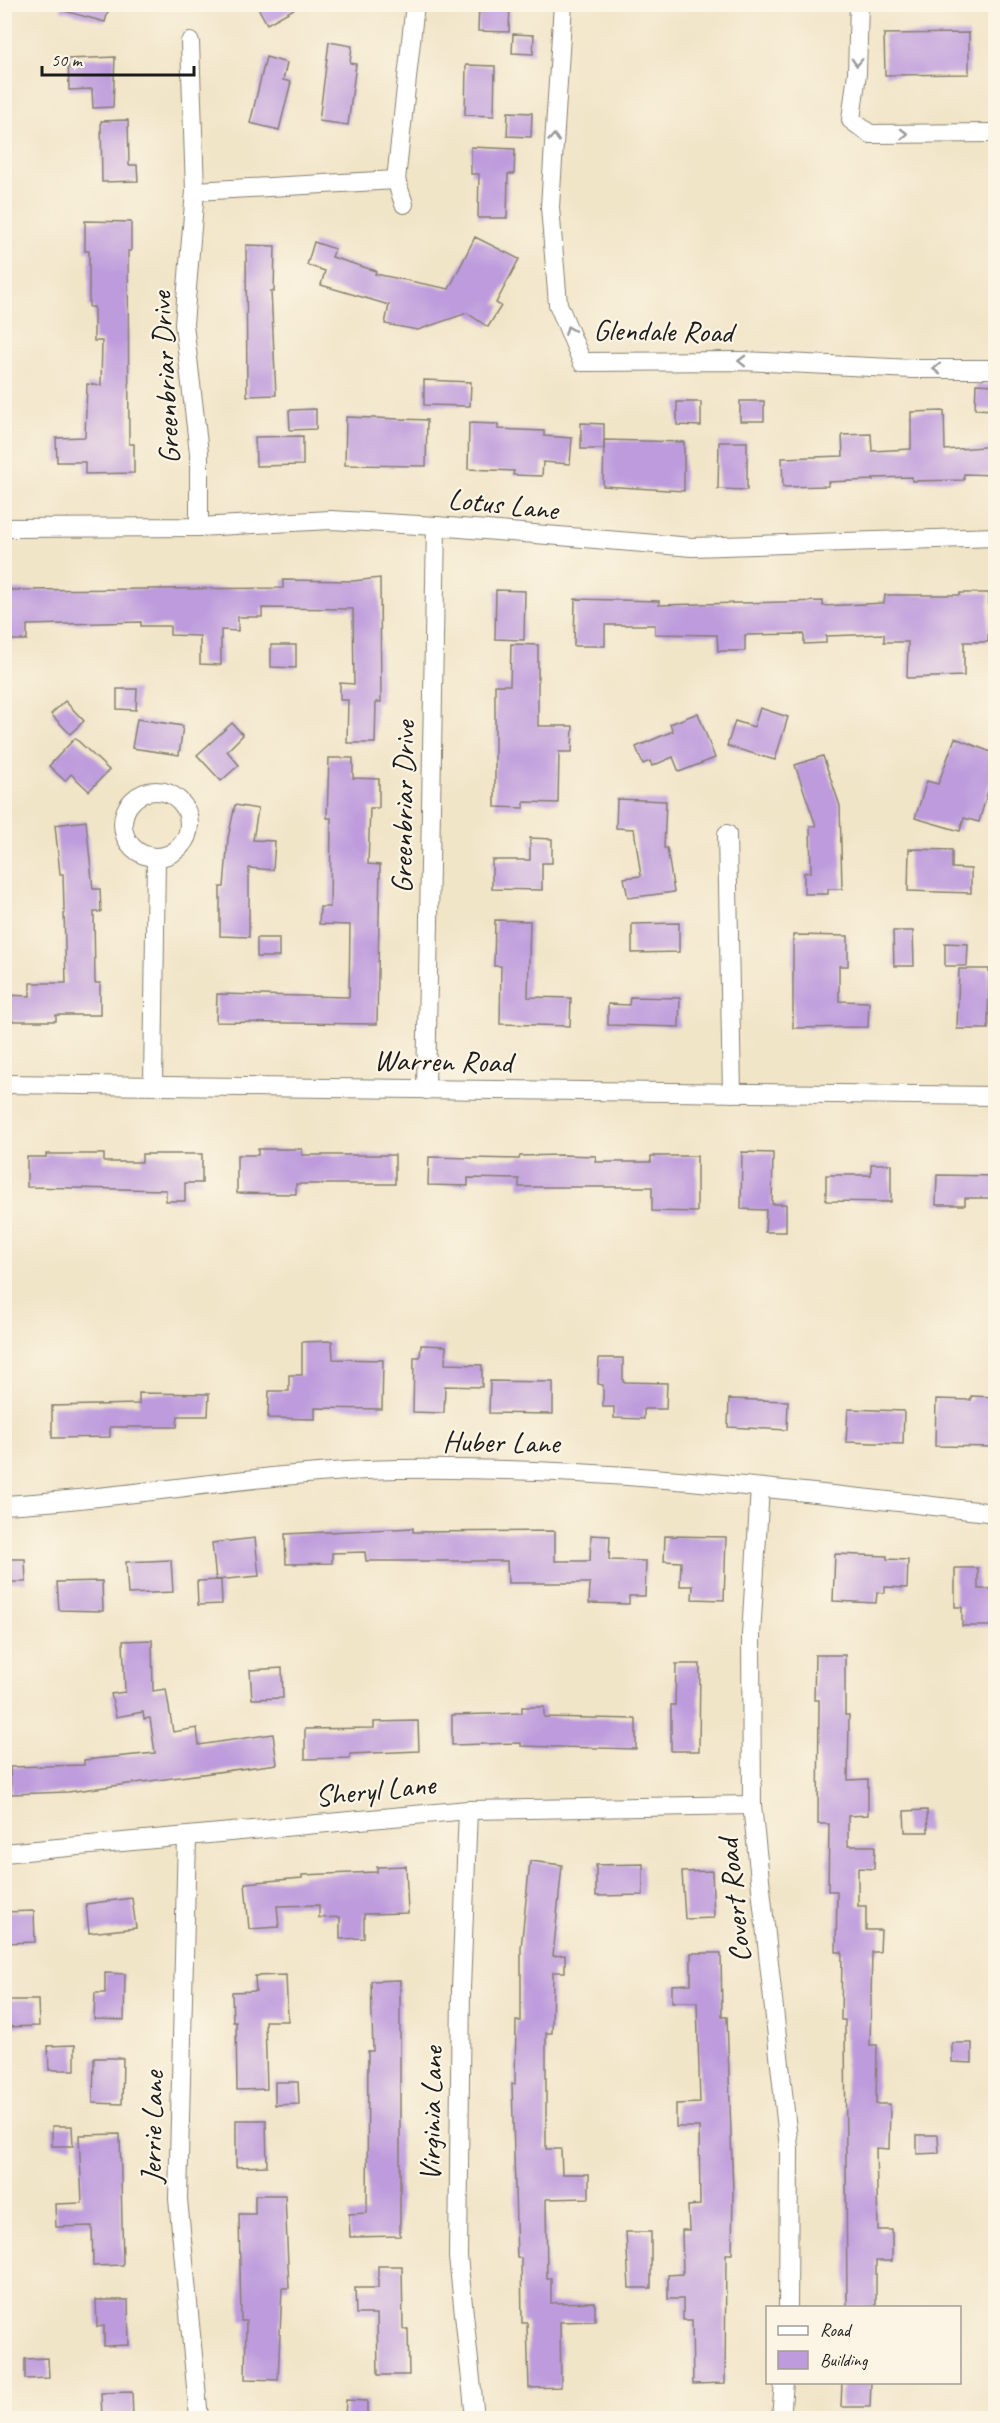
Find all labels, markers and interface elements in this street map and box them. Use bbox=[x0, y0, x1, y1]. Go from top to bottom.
scale bar bbox=[42, 39, 194, 77]
text: 50 m bbox=[51, 49, 84, 71]
one-way arrow bbox=[851, 58, 863, 67]
one-way arrow bbox=[900, 128, 909, 140]
one-way arrow bbox=[548, 133, 561, 142]
street label: Greenbriar Drive bbox=[141, 289, 188, 465]
street label: Glendale Road bbox=[593, 311, 737, 351]
one-way arrow bbox=[564, 325, 576, 336]
one-way arrow bbox=[738, 355, 747, 367]
one-way arrow bbox=[933, 363, 942, 375]
street label: Lotus Lane bbox=[446, 479, 562, 529]
street label: Greenbriar Drive bbox=[382, 718, 424, 894]
street label: Warren Road bbox=[374, 1041, 517, 1081]
street label: Huber Lane bbox=[442, 1422, 562, 1462]
street label: Sheryl Lane bbox=[313, 1765, 439, 1815]
street label: Covert Road bbox=[708, 1833, 759, 1965]
street label: Virginia Lane bbox=[411, 2044, 451, 2182]
street label: Jerrie Lane bbox=[132, 2068, 172, 2185]
legend bbox=[766, 2306, 961, 2384]
text: Road bbox=[820, 2319, 853, 2341]
text: Building bbox=[820, 2349, 869, 2371]

